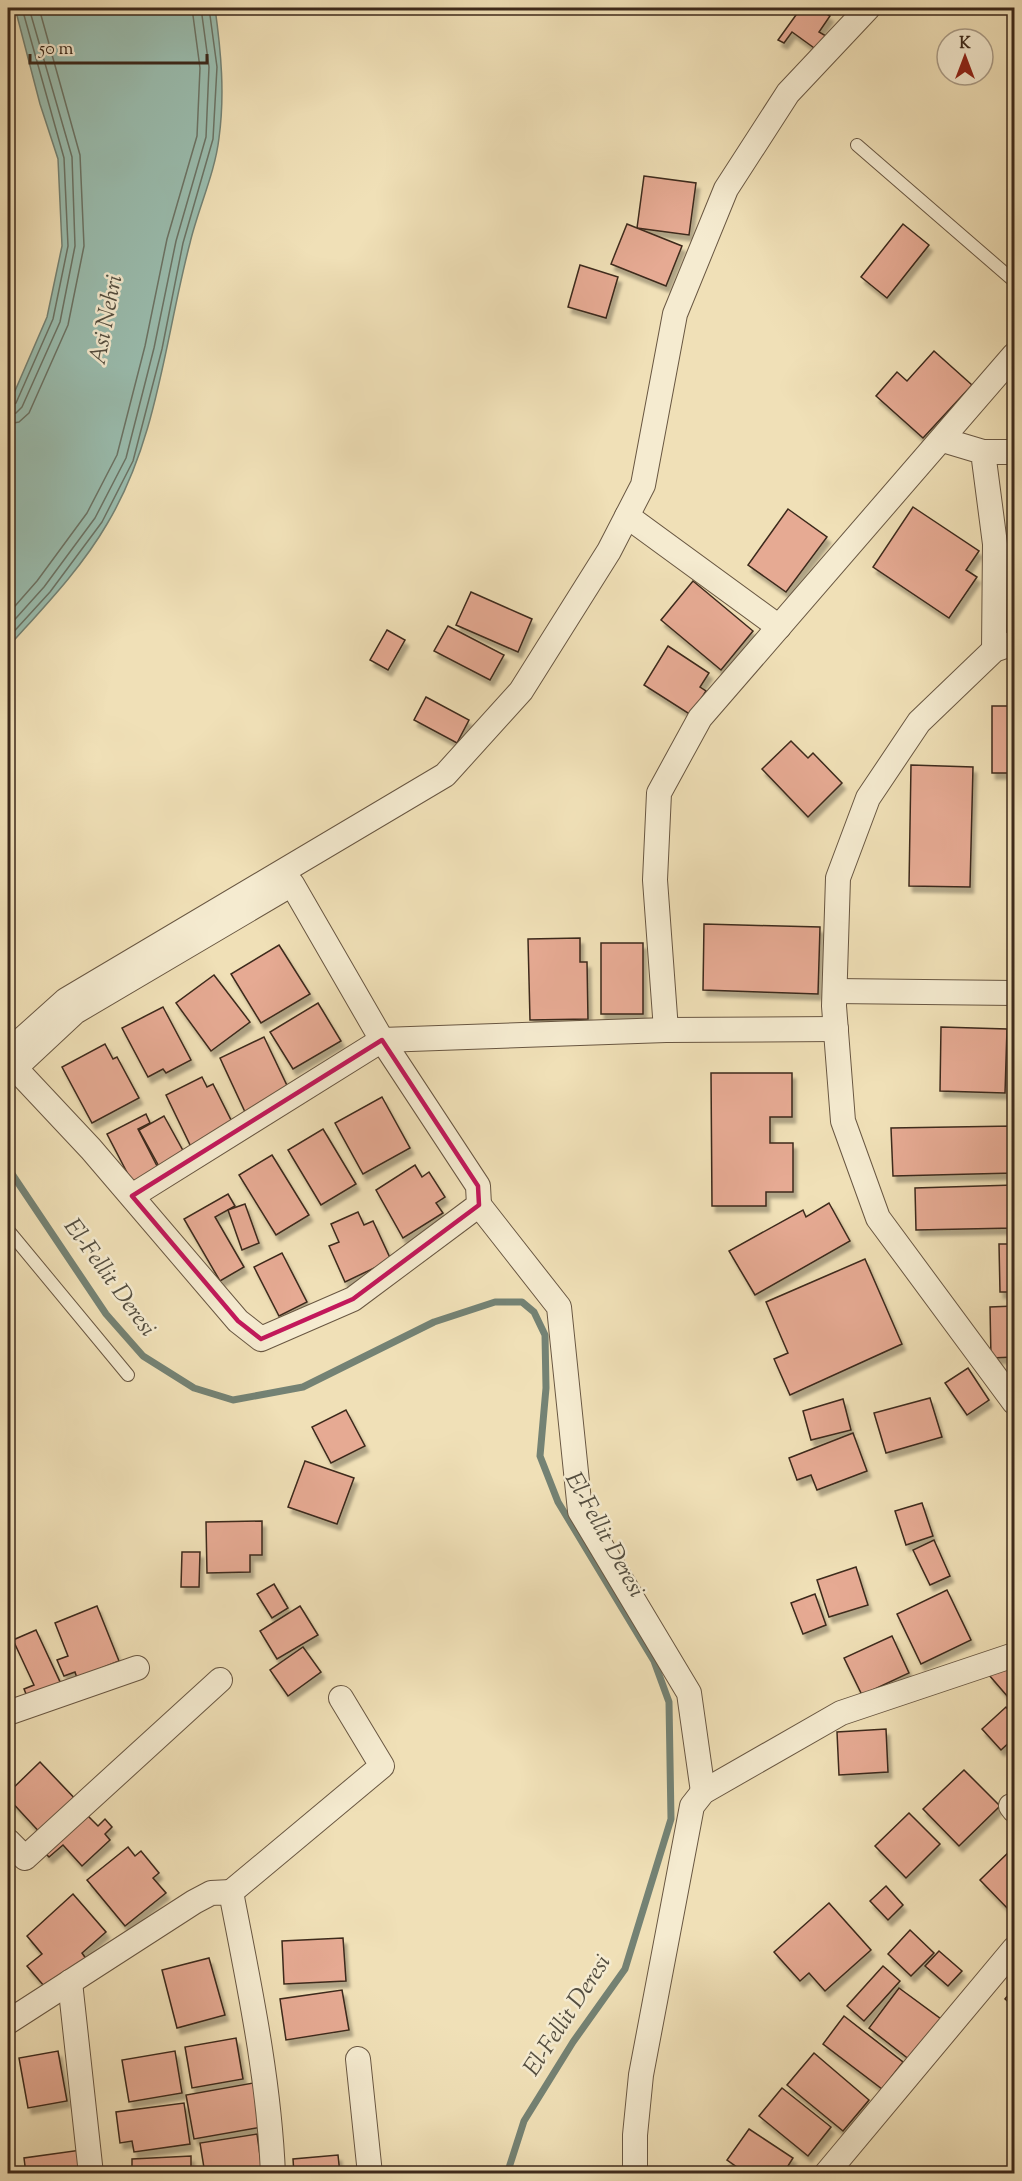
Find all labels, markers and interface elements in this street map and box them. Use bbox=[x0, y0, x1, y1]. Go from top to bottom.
scale bar bbox=[30, 27, 207, 65]
north arrow bbox=[935, 27, 995, 87]
text: K bbox=[959, 33, 971, 56]
text: 50 m bbox=[38, 37, 74, 63]
water label: Asi Nehri bbox=[82, 272, 132, 368]
water label: El-Fellit Deresi bbox=[54, 1212, 164, 1344]
water label: El-Fellit Deresi bbox=[555, 1466, 653, 1604]
water label: El-Fellit Deresi bbox=[516, 1948, 620, 2084]

